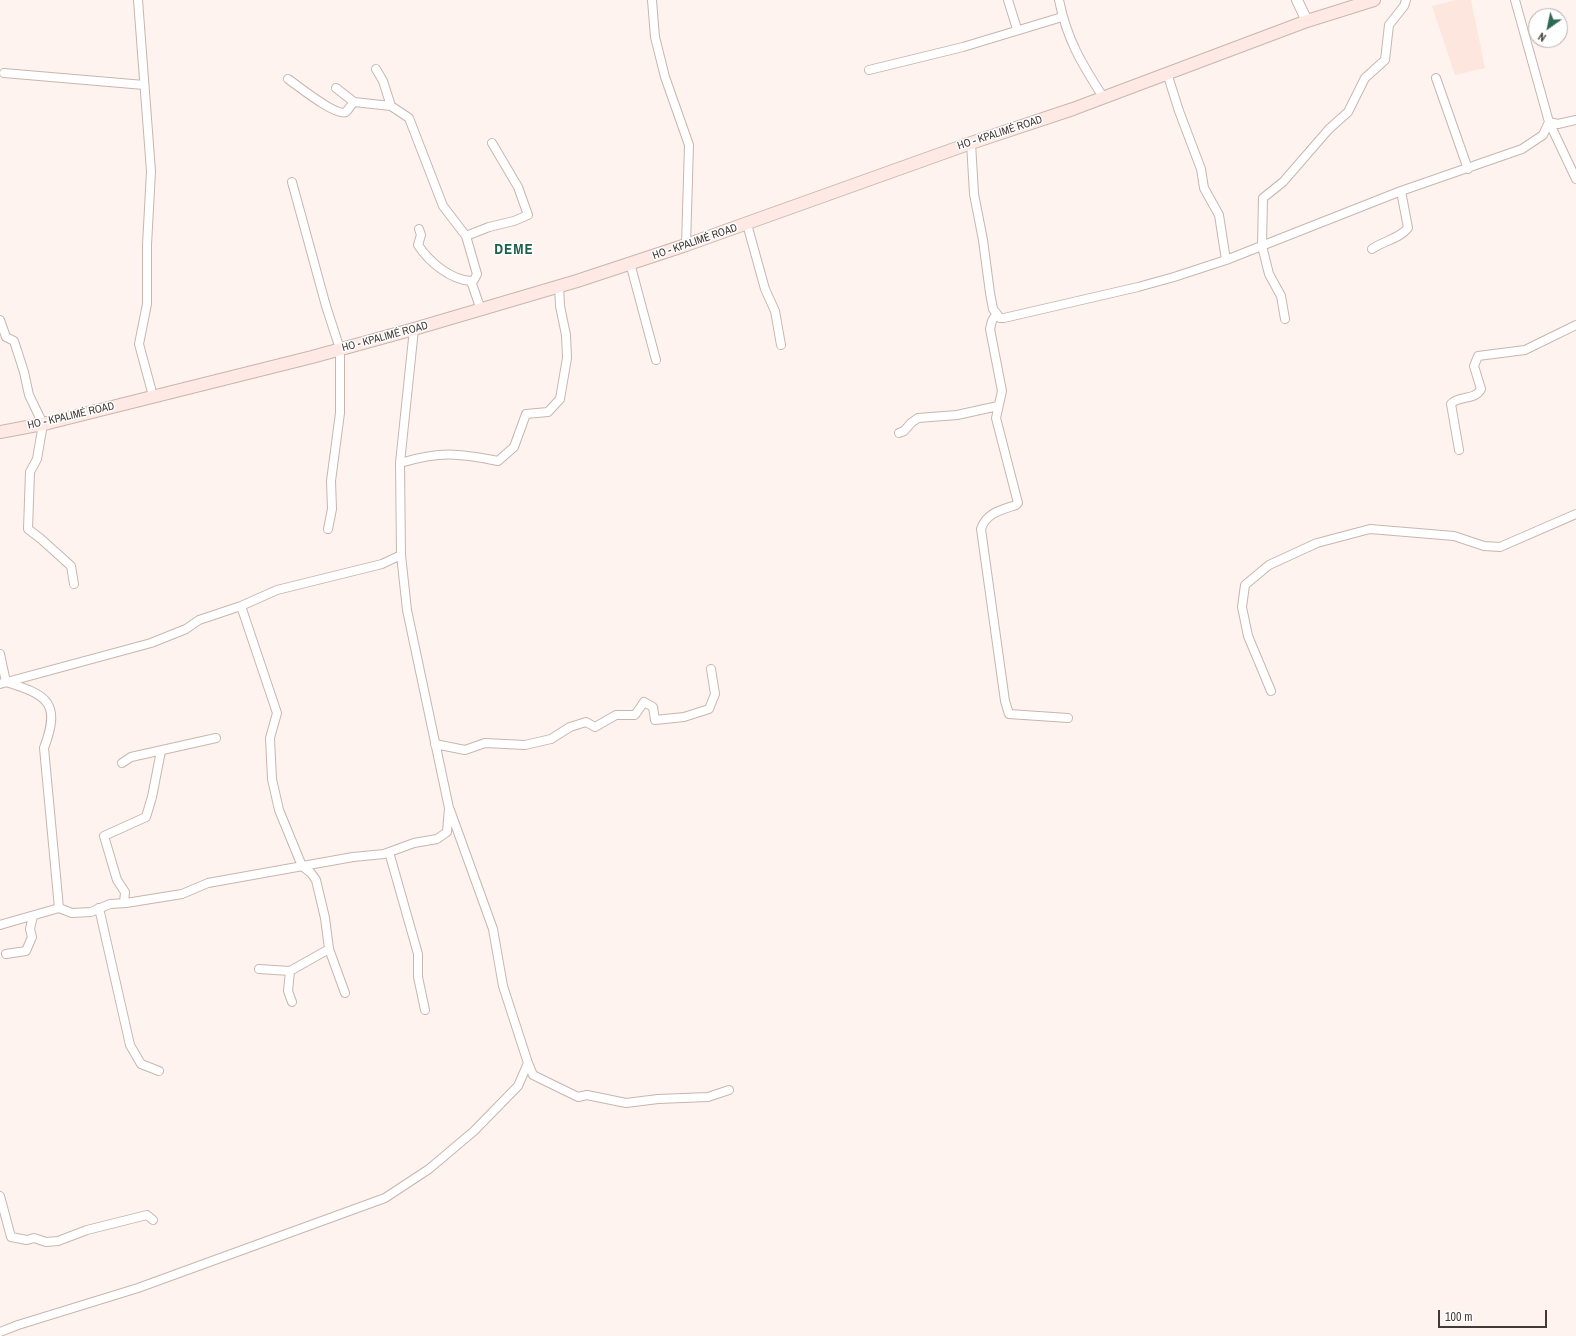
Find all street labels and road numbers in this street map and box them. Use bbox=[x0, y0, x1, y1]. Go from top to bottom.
street label: HO - KPALIMÉ ROAD bbox=[956, 113, 1044, 153]
street label: HO - KPALIMÉ ROAD bbox=[651, 221, 739, 263]
street label: HO - KPALIMÉ ROAD bbox=[341, 319, 429, 355]
street label: HO - KPALIMÉ ROAD bbox=[26, 400, 116, 432]

